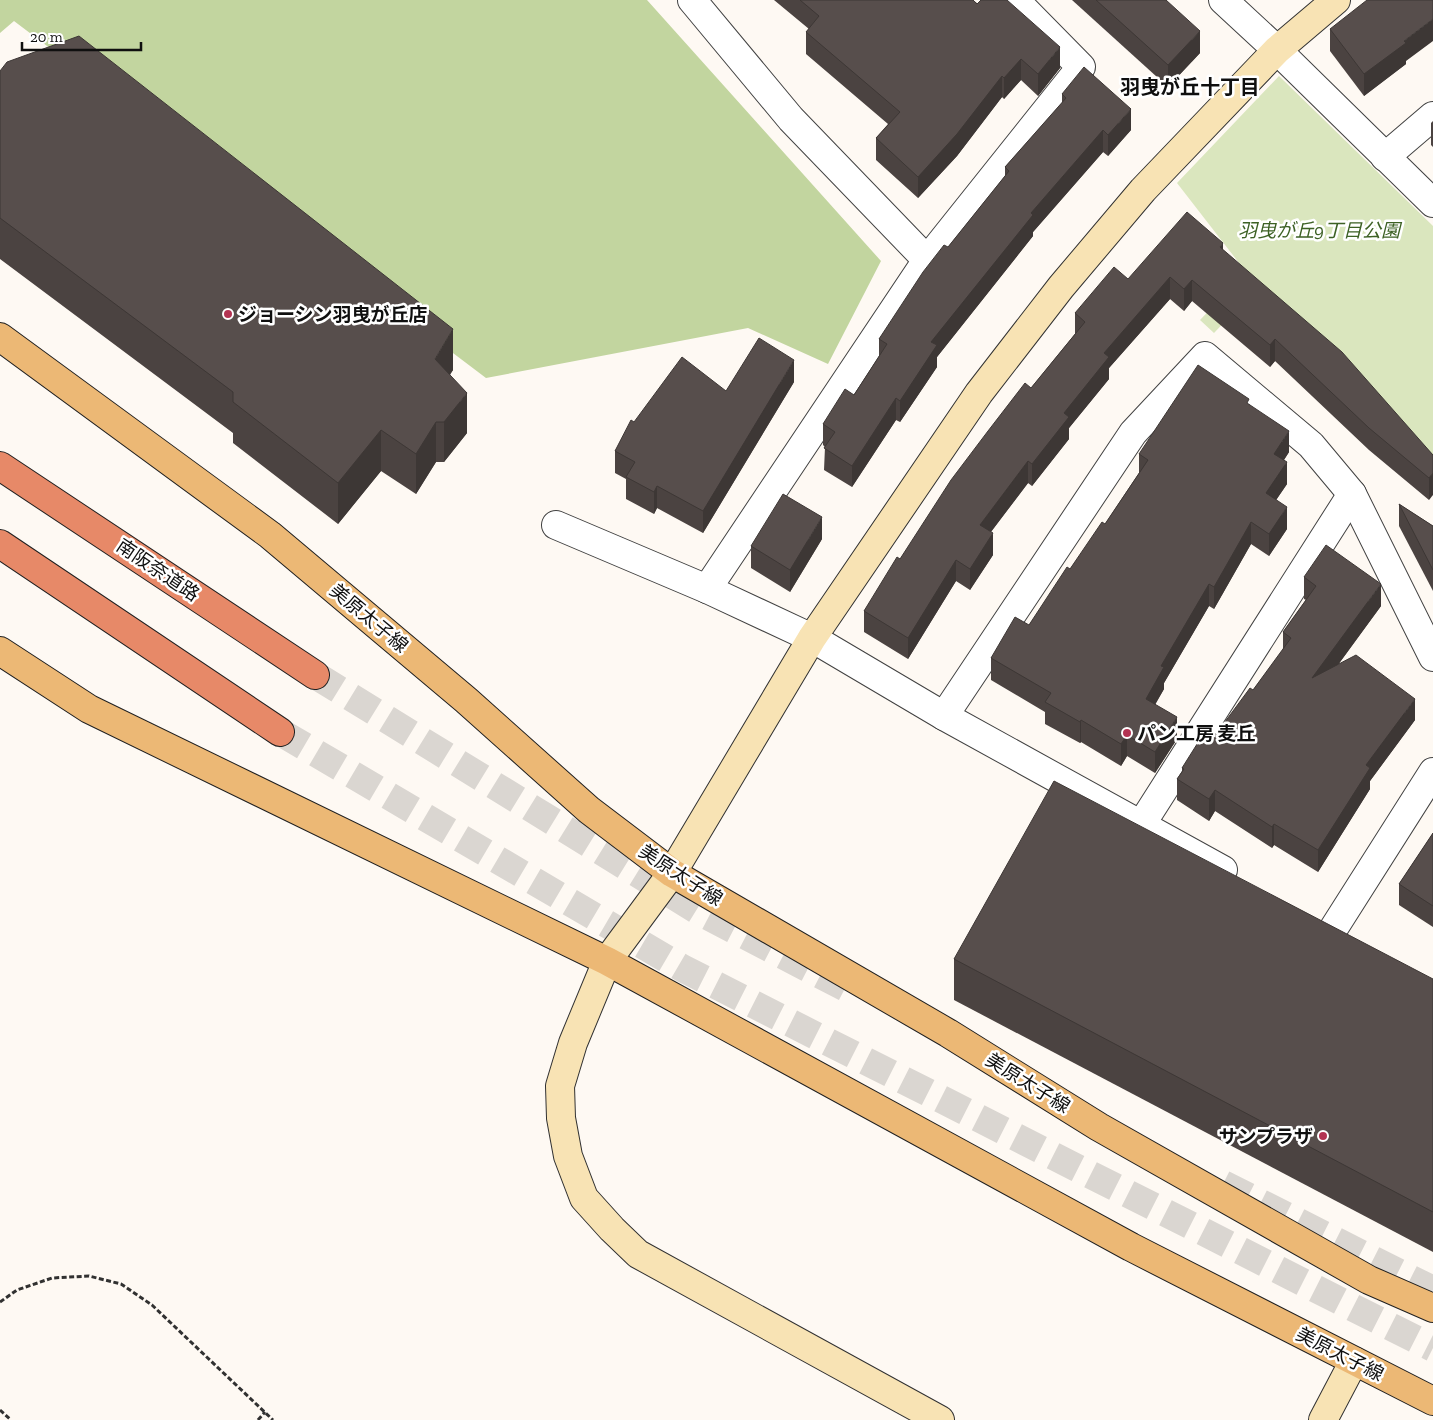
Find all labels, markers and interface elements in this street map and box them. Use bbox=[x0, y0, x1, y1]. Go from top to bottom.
scale bar bbox=[22, 20, 141, 52]
text: 20 m bbox=[30, 28, 63, 46]
district label: 羽曳が丘十丁目 bbox=[1120, 75, 1260, 99]
park label: 羽曳が丘9丁目公園 bbox=[1238, 219, 1403, 242]
place label: ジョーシン羽曳が丘店 bbox=[238, 303, 428, 326]
marker: ジョーシン羽曳が丘店 bbox=[222, 308, 234, 320]
street label: 南阪奈道路 bbox=[112, 534, 204, 606]
street label: 美原太子線 bbox=[325, 579, 413, 657]
place label: パン工房 麦丘 bbox=[1137, 722, 1256, 745]
marker: パン工房 麦丘 bbox=[1121, 727, 1133, 739]
street label: 美原太子線 bbox=[635, 839, 727, 911]
street label: 美原太子線 bbox=[982, 1048, 1074, 1118]
place label: サンプラザ bbox=[1219, 1125, 1313, 1148]
marker: サンプラザ bbox=[1317, 1130, 1329, 1142]
street label: 美原太子線 bbox=[1292, 1322, 1388, 1386]

